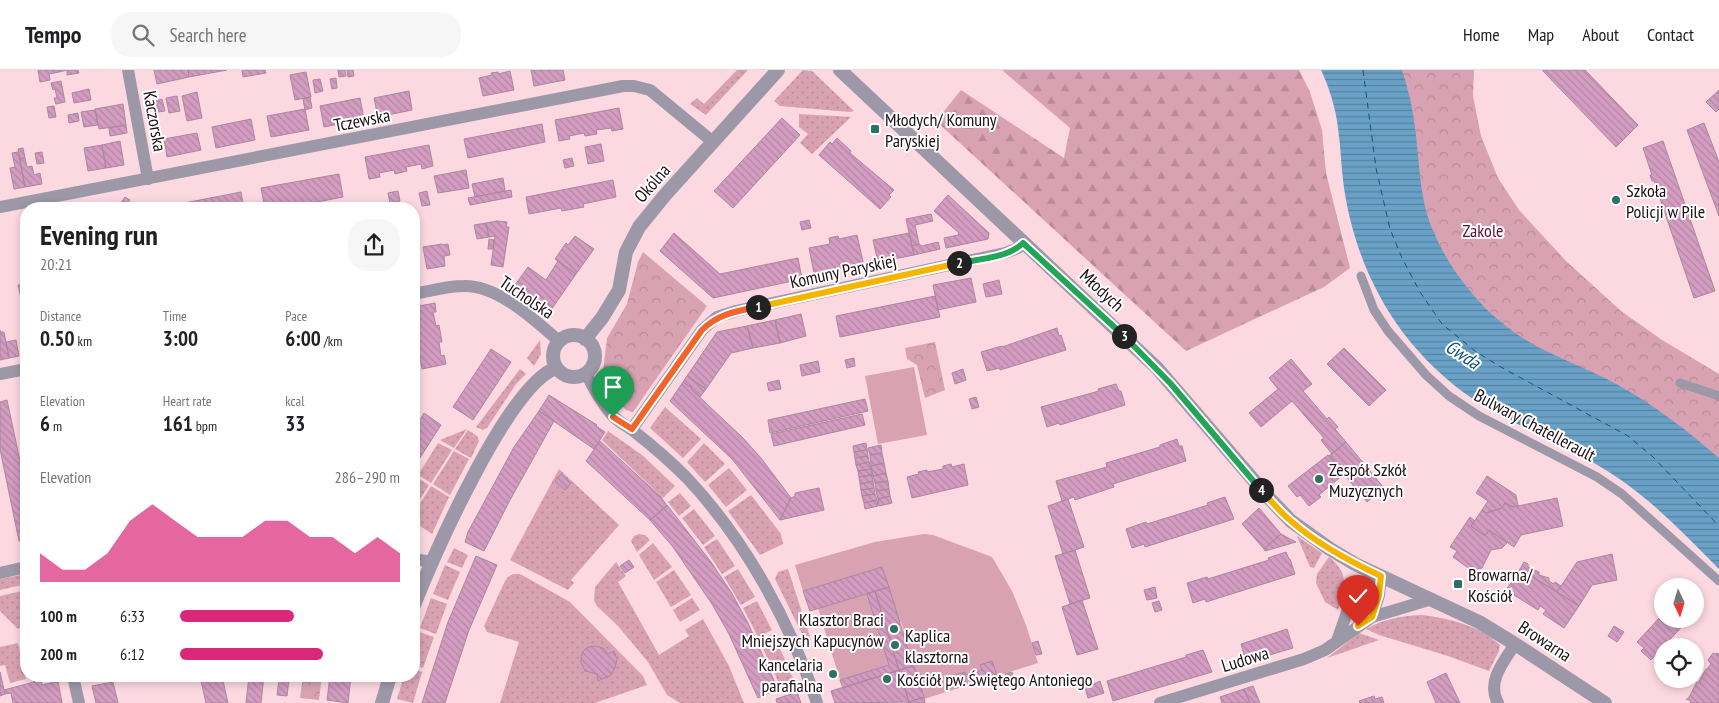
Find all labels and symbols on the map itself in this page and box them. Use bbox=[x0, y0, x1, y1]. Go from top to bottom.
street label: Kaczorska bbox=[138, 89, 172, 153]
street label: Tczewska bbox=[332, 103, 392, 137]
place label: Młodych/ Komuny Paryskiej bbox=[885, 108, 997, 152]
marker: Młodych/ Komuny Paryskiej bbox=[869, 123, 881, 135]
street label: Okólna bbox=[629, 159, 675, 207]
place label: Szkoła Policji w Pile bbox=[1626, 179, 1705, 223]
marker: Szkoła Policji w Pile bbox=[1610, 194, 1622, 206]
park label: Zakole bbox=[1462, 219, 1504, 242]
street label: Komuny Paryskiej bbox=[788, 248, 898, 294]
pin: 2 bbox=[946, 250, 972, 276]
street label: Młodych bbox=[1075, 264, 1129, 316]
street label: Tucholska bbox=[495, 270, 559, 324]
pin: 1 bbox=[746, 294, 770, 320]
pin: 3 bbox=[1112, 324, 1136, 348]
water label: Gwda bbox=[1441, 334, 1486, 375]
pin bbox=[592, 366, 634, 417]
street label: Bulwary Chatellerault bbox=[1471, 383, 1600, 467]
place label: Zespół Szkół Muzycznych bbox=[1329, 458, 1407, 502]
marker: Zespół Szkół Muzycznych bbox=[1313, 473, 1325, 485]
pin: 4 bbox=[1248, 478, 1274, 502]
place label: Browarna/ Kościół bbox=[1468, 563, 1533, 607]
pin bbox=[1337, 575, 1379, 626]
marker: Browarna/ Kościół bbox=[1452, 578, 1464, 590]
north arrow bbox=[1654, 578, 1704, 628]
place label: Klasztor Braci Mniejszych Kapucynów bbox=[742, 608, 884, 652]
street label: Browarna bbox=[1514, 615, 1576, 667]
marker: Klasztor Braci Mniejszych Kapucynów bbox=[888, 623, 900, 635]
place label: Kaplica klasztorna bbox=[905, 624, 969, 668]
marker: Kaplica klasztorna bbox=[889, 639, 901, 651]
street label: Ludowa bbox=[1219, 641, 1271, 677]
place label: Kancelaria parafialna bbox=[758, 653, 823, 697]
marker: Kancelaria parafialna bbox=[827, 668, 839, 680]
place label: Kościół pw. Świętego Antoniego bbox=[897, 668, 1093, 691]
marker: Kościół pw. Świętego Antoniego bbox=[881, 673, 893, 685]

